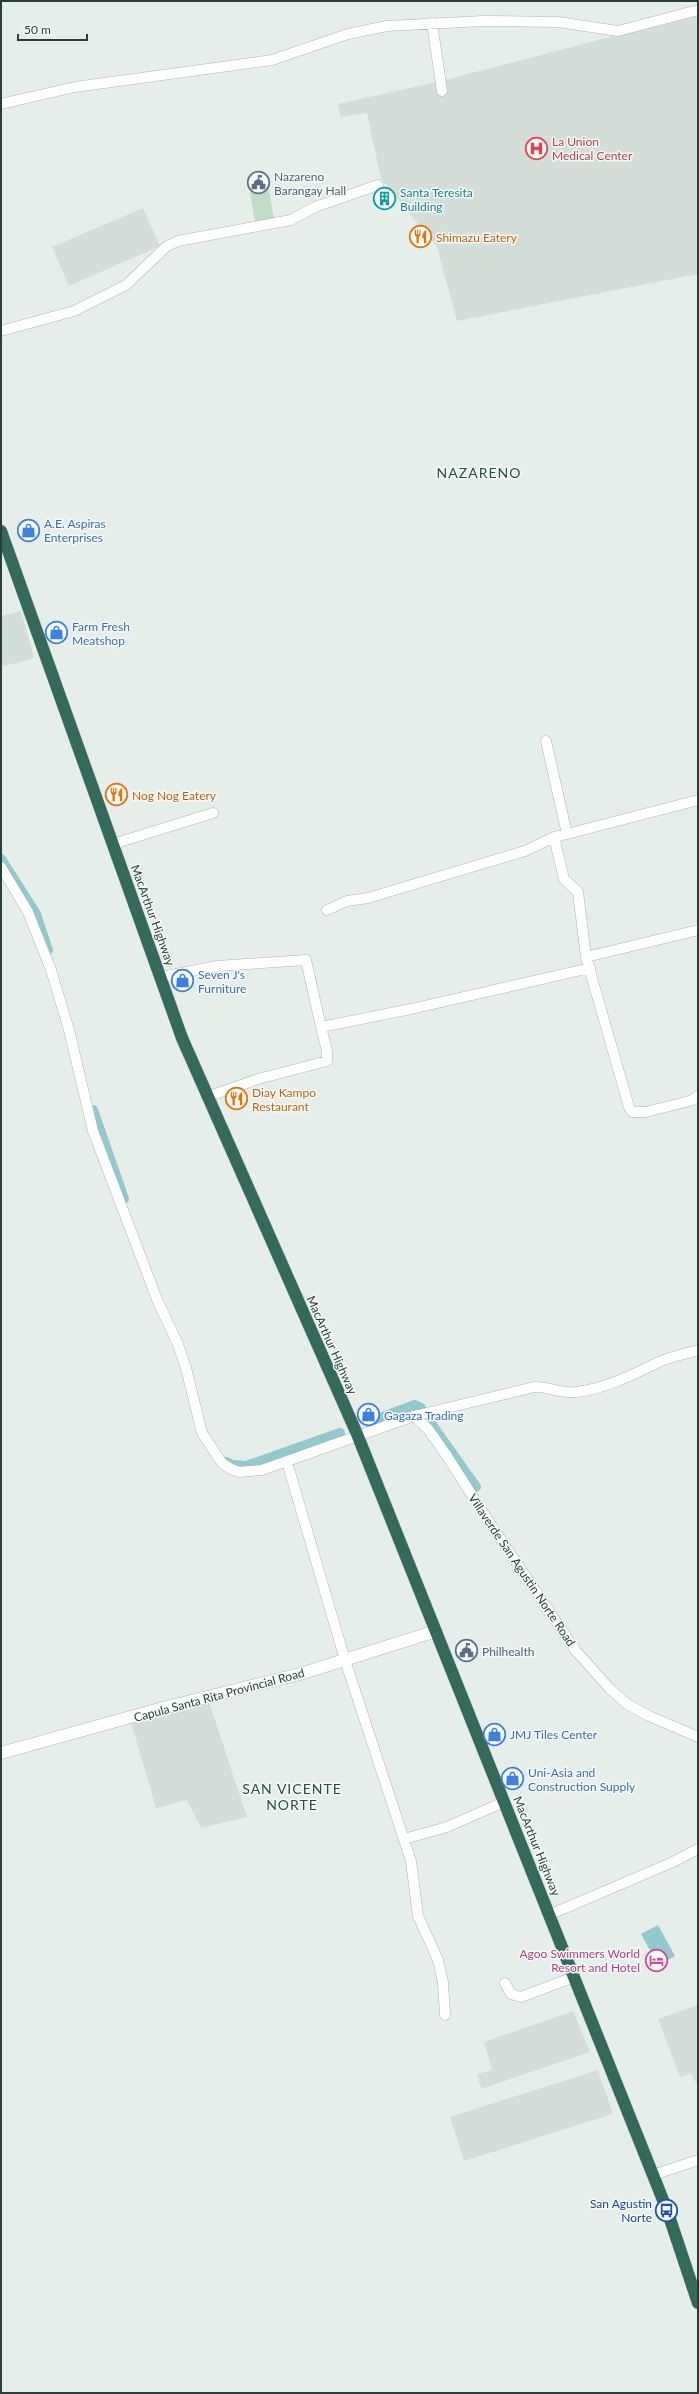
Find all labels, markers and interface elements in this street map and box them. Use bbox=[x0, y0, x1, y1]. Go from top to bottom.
scale bar bbox=[18, 16, 87, 42]
text: 50 m bbox=[24, 22, 51, 37]
place label: La Union Medical Center bbox=[552, 134, 633, 163]
hospital icon: La Union Medical Center bbox=[523, 135, 549, 161]
place label: Nazareno Barangay Hall bbox=[274, 169, 346, 198]
public building icon: Nazareno Barangay Hall bbox=[246, 170, 272, 196]
place label: Santa Teresita Building bbox=[400, 185, 473, 214]
building icon: Santa Teresita Building bbox=[372, 186, 398, 212]
restaurant icon: Shimazu Eatery bbox=[408, 224, 434, 250]
place label: Shimazu Eatery bbox=[436, 230, 518, 245]
district label: NAZARENO bbox=[437, 464, 521, 481]
place label: A.E. Aspiras Enterprises bbox=[44, 516, 106, 545]
shop icon: A.E. Aspiras Enterprises bbox=[15, 517, 41, 543]
place label: Farm Fresh Meatshop bbox=[72, 619, 130, 648]
shop icon: Farm Fresh Meatshop bbox=[43, 620, 69, 646]
restaurant icon: Nog Nog Eatery bbox=[104, 782, 130, 808]
place label: Nog Nog Eatery bbox=[132, 788, 217, 803]
street label: MacArthur Highway bbox=[128, 863, 178, 968]
place label: Seven J's Furniture bbox=[198, 967, 246, 996]
shop icon: Seven J's Furniture bbox=[169, 968, 195, 994]
place label: Diay Kampo Restaurant bbox=[252, 1085, 316, 1114]
restaurant icon: Diay Kampo Restaurant bbox=[224, 1086, 250, 1112]
street label: MacArthur Highway bbox=[304, 1293, 361, 1397]
shop icon: Gagaza Trading bbox=[356, 1402, 382, 1428]
place label: Gagaza Trading bbox=[384, 1408, 464, 1423]
street label: Villaverde San Agustin Norte Road bbox=[465, 1491, 579, 1649]
public building icon: Philhealth bbox=[454, 1638, 480, 1664]
place label: Philhealth bbox=[482, 1644, 534, 1659]
street label: Capula Santa Rita Provincial Road bbox=[132, 1665, 306, 1725]
shop icon: JMJ Tiles Center bbox=[481, 1721, 507, 1747]
place label: JMJ Tiles Center bbox=[510, 1727, 598, 1742]
place label: Uni-Asia and Construction Supply bbox=[528, 1765, 636, 1794]
shop icon: Uni-Asia and Construction Supply bbox=[499, 1766, 525, 1792]
district label: SAN VICENTE NORTE bbox=[242, 1780, 342, 1813]
street label: MacArthur Highway bbox=[510, 1794, 564, 1899]
place label: Agoo Swimmers World Resort and Hotel bbox=[519, 1946, 640, 1975]
hotel icon: Agoo Swimmers World Resort and Hotel bbox=[643, 1947, 669, 1973]
place label: San Agustin Norte bbox=[590, 2196, 652, 2225]
bus stop icon: San Agustin Norte bbox=[654, 2197, 680, 2223]

